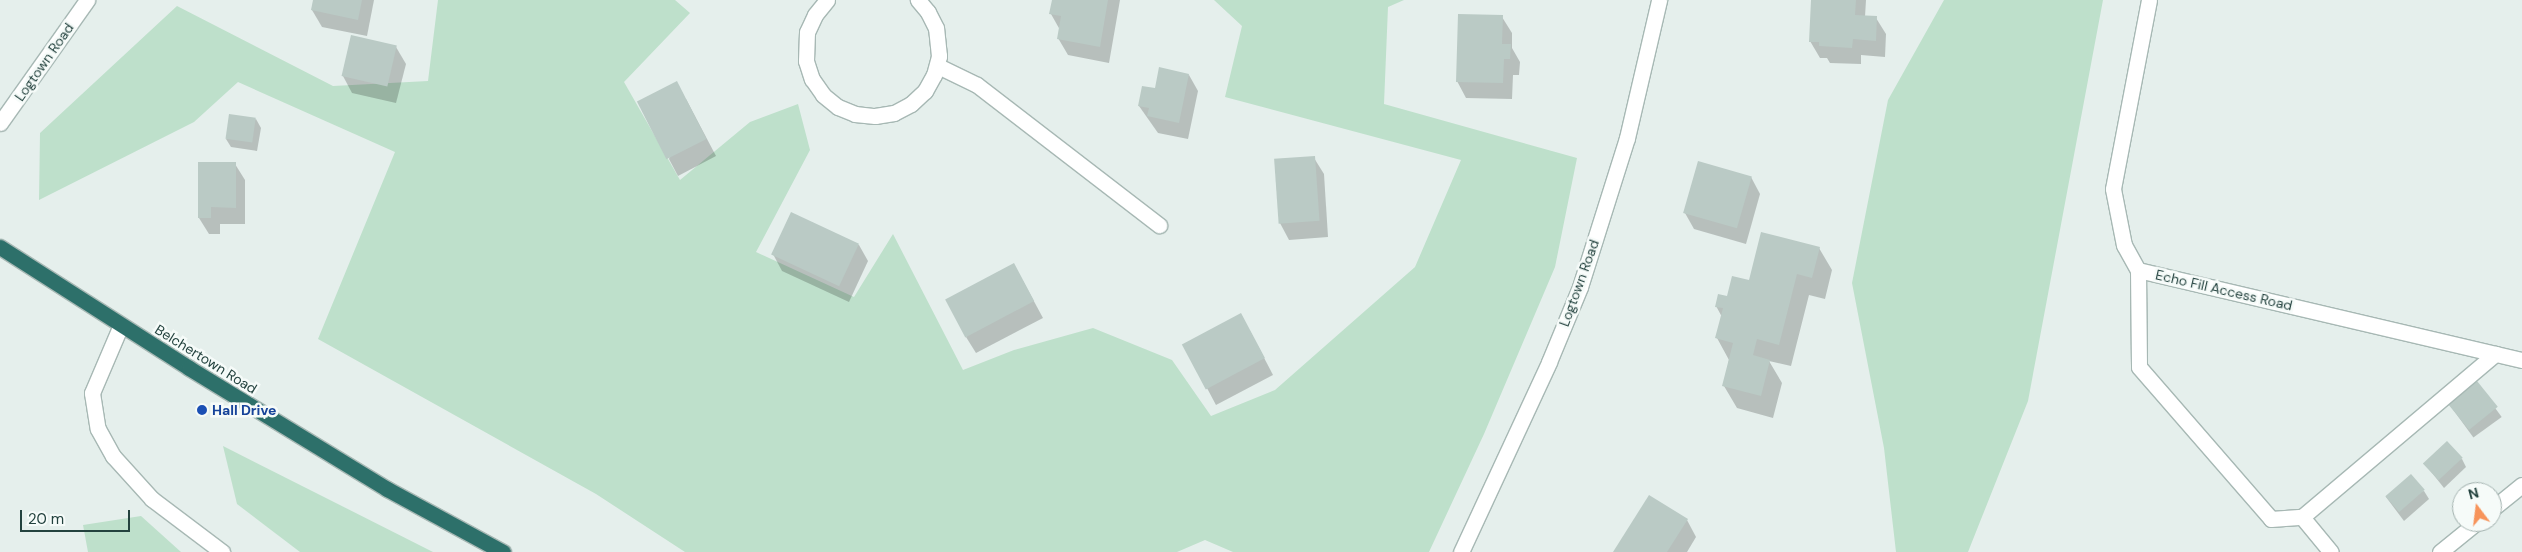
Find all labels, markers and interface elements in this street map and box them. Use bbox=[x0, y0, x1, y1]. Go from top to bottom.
street label: Logtown Road bbox=[11, 20, 77, 104]
street label: Logtown Road bbox=[1555, 237, 1603, 329]
street label: Echo Fill Access Road bbox=[2154, 266, 2294, 314]
street label: Belchertown Road bbox=[152, 321, 260, 397]
place label: Hall Drive bbox=[212, 402, 276, 418]
marker: Hall Drive bbox=[196, 404, 208, 416]
north arrow bbox=[2452, 482, 2502, 532]
text: N bbox=[2466, 483, 2481, 503]
scale bar bbox=[22, 500, 132, 532]
text: 20 m bbox=[28, 509, 64, 529]

